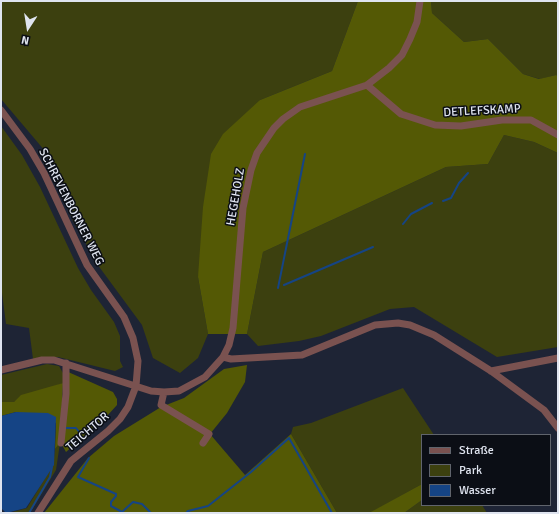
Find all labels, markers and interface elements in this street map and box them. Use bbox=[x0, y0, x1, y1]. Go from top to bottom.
north arrow bbox=[8, 8, 48, 48]
text: N bbox=[20, 33, 30, 47]
street label: DETLEFSKAMP bbox=[443, 102, 521, 120]
street label: SCHREVENBORNER WEG bbox=[35, 146, 107, 268]
street label: HEGEHOLZ bbox=[224, 167, 248, 227]
street label: TEICHTOR bbox=[64, 409, 112, 455]
legend bbox=[421, 434, 551, 506]
text: Straße bbox=[459, 443, 494, 458]
text: Park bbox=[459, 463, 482, 478]
text: Wasser bbox=[459, 483, 496, 498]

